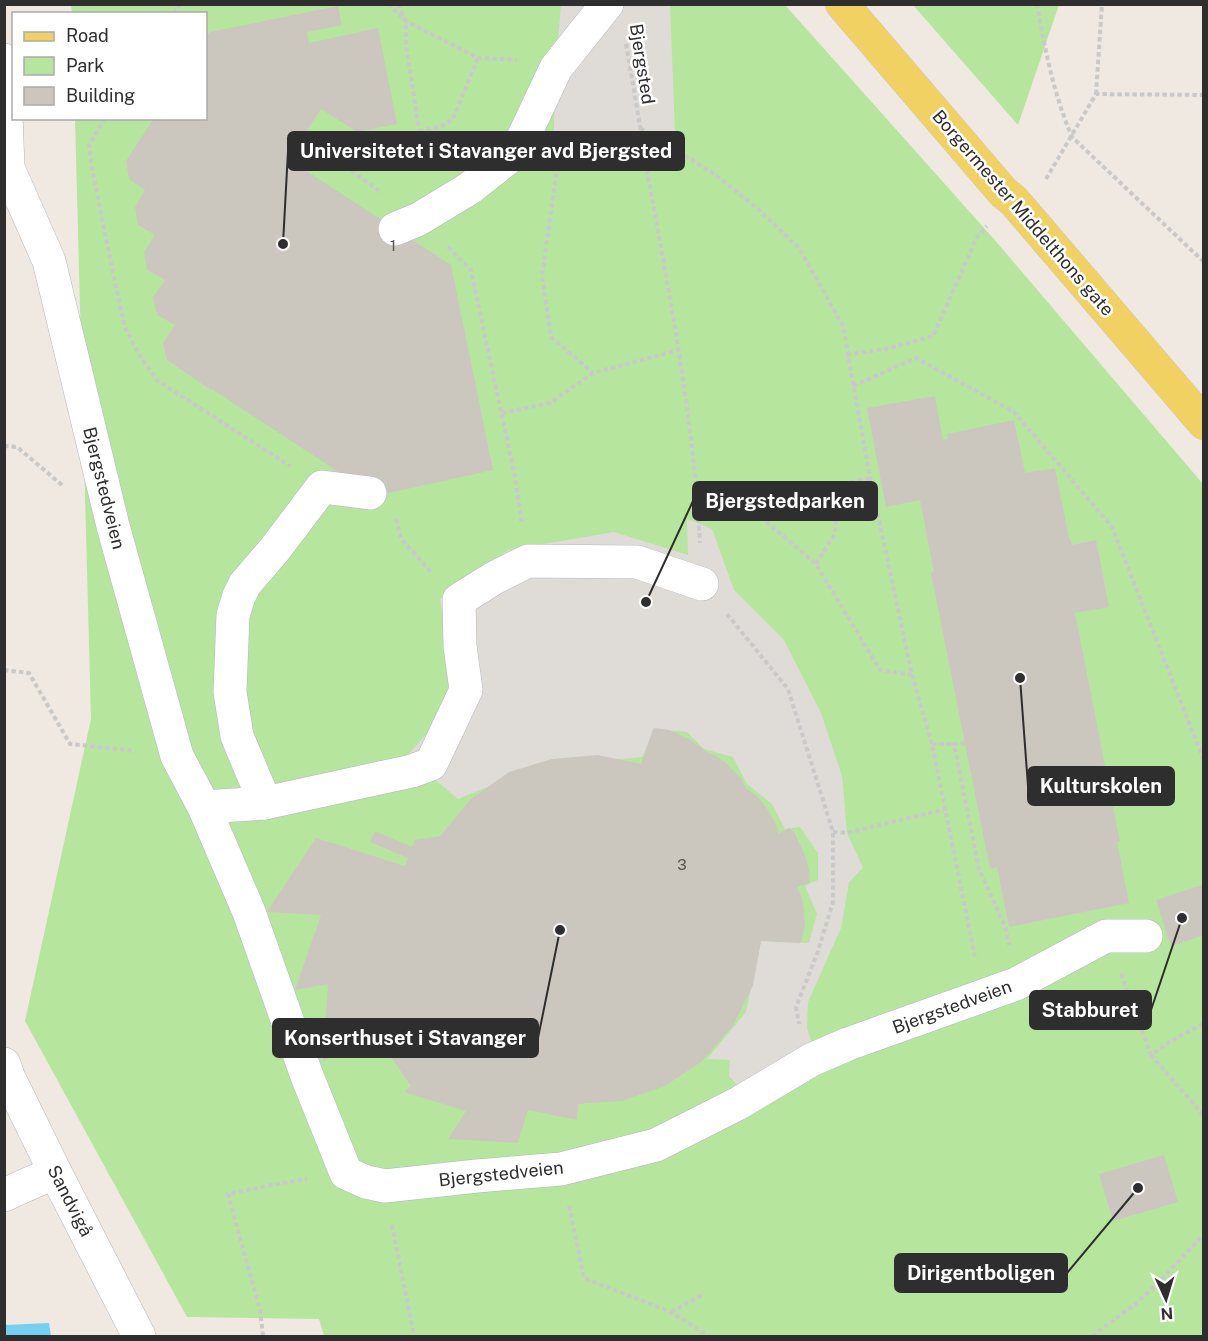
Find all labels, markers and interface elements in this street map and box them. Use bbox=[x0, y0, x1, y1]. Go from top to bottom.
legend bbox=[12, 12, 207, 120]
street label: Bjergsted bbox=[626, 22, 659, 106]
text: Road bbox=[66, 25, 109, 46]
text: Park bbox=[66, 55, 104, 76]
text: Building bbox=[66, 85, 135, 106]
street label: Borgermester Middelthons gate bbox=[928, 106, 1118, 320]
callout: Universitetet i Stavanger avd Bjergsted bbox=[288, 132, 684, 170]
text: Universitetet i Stavanger avd Bjergsted bbox=[300, 139, 672, 163]
house number: 1 bbox=[390, 237, 396, 254]
street label: Bjergstedveien bbox=[79, 425, 130, 551]
callout: Bjergstedparken bbox=[693, 482, 877, 520]
text: Bjergstedparken bbox=[705, 489, 865, 513]
callout: Kulturskolen bbox=[1028, 767, 1174, 805]
text: Kulturskolen bbox=[1040, 774, 1162, 798]
house number: 3 bbox=[677, 856, 687, 873]
street label: Bjergstedveien bbox=[889, 975, 1014, 1038]
callout: Stabburet bbox=[1030, 991, 1151, 1029]
text: Stabburet bbox=[1041, 998, 1139, 1022]
callout: Konserthuset i Stavanger bbox=[273, 1019, 538, 1057]
text: Konserthuset i Stavanger bbox=[284, 1026, 526, 1050]
street label: Bjergstedveien bbox=[438, 1157, 564, 1190]
street label: Sandvigå bbox=[44, 1161, 97, 1240]
callout: Dirigentboligen bbox=[895, 1254, 1067, 1292]
text: Dirigentboligen bbox=[907, 1261, 1055, 1285]
north arrow bbox=[1136, 1269, 1196, 1329]
text: N bbox=[1160, 1304, 1174, 1323]

